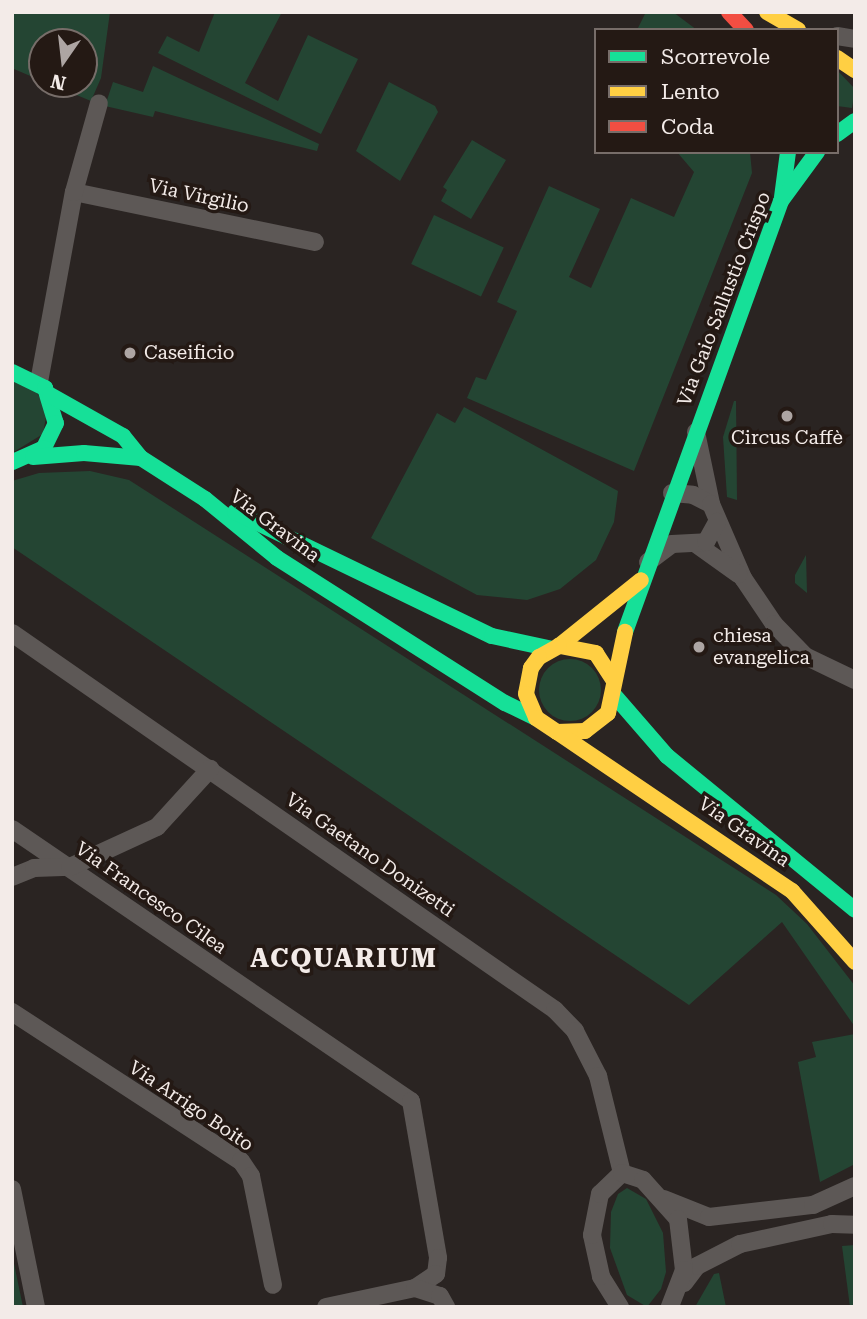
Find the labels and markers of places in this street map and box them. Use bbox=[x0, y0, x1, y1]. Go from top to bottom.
place label: Caseificio bbox=[144, 342, 235, 364]
marker: Caseificio bbox=[122, 345, 138, 361]
marker: Circus Caffè bbox=[779, 408, 795, 424]
place label: Circus Caffè bbox=[731, 427, 843, 449]
place label: chiesa evangelica bbox=[713, 625, 810, 669]
marker: chiesa evangelica bbox=[691, 639, 707, 655]

